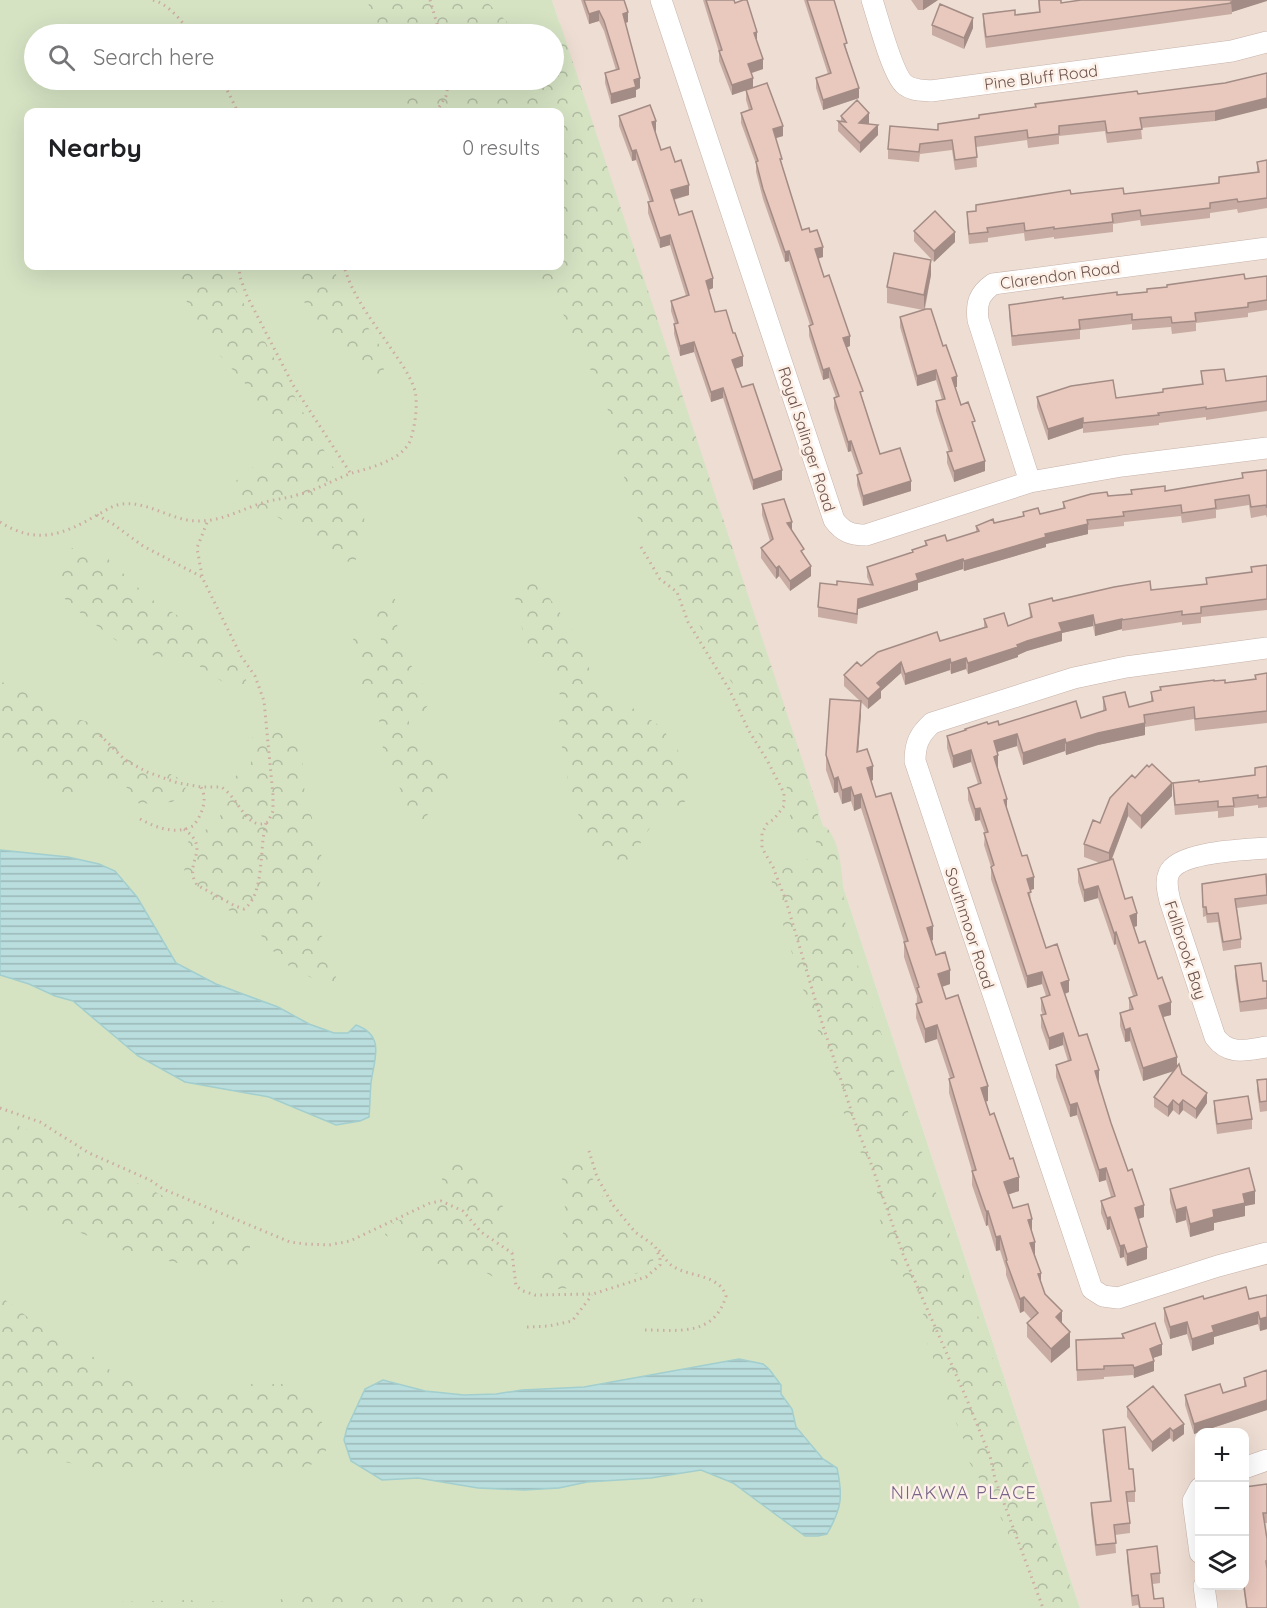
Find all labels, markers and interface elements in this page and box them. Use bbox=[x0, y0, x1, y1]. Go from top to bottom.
search box bbox=[24, 24, 564, 90]
icon: search bbox=[45, 41, 78, 74]
text: Search here bbox=[93, 43, 214, 71]
street label: Pine Bluff Road bbox=[983, 60, 1099, 94]
text: Nearby bbox=[48, 131, 142, 164]
text: 0 results bbox=[462, 135, 540, 160]
street label: Clarendon Road bbox=[999, 257, 1121, 293]
street label: Royal Salinger Road bbox=[774, 364, 840, 514]
street label: Southmoor Road bbox=[941, 865, 999, 991]
street label: Fallbrook Bay bbox=[1161, 898, 1211, 1002]
map controls bbox=[1195, 1428, 1249, 1590]
button: + bbox=[1195, 1428, 1249, 1482]
district label: NIAKWA PLACE bbox=[891, 1481, 1037, 1504]
button: − bbox=[1195, 1482, 1249, 1536]
button: layers bbox=[1195, 1536, 1249, 1590]

